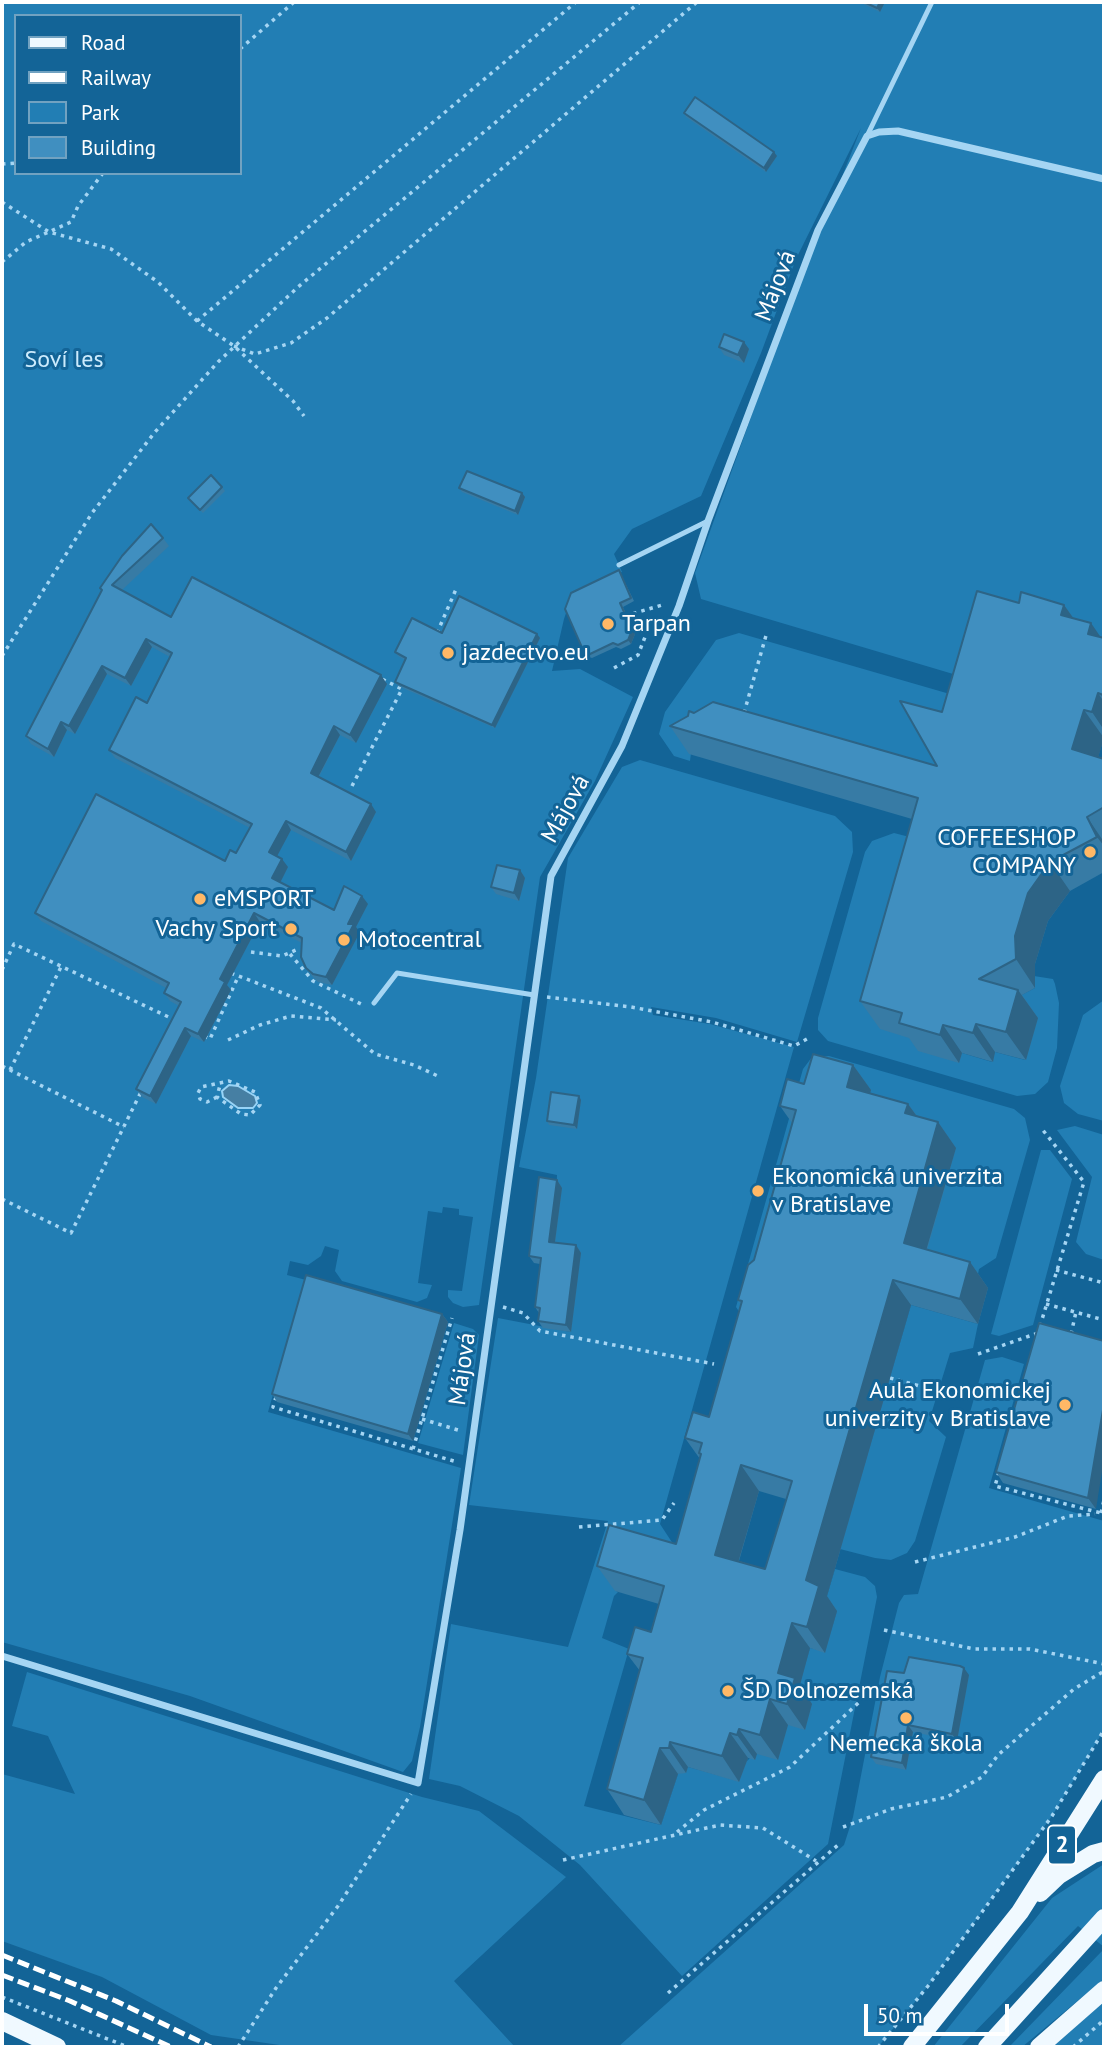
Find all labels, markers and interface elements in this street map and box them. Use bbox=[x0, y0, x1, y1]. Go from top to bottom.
legend bbox=[14, 14, 242, 175]
text: Road bbox=[81, 29, 125, 56]
text: Railway bbox=[81, 64, 151, 91]
text: Park bbox=[81, 99, 120, 126]
text: Building bbox=[81, 134, 156, 161]
street label: Májová bbox=[749, 247, 803, 325]
park label: Soví les bbox=[24, 346, 104, 374]
place label: Tarpan bbox=[622, 610, 691, 638]
marker: Tarpan bbox=[600, 616, 616, 632]
place label: jazdectvo.eu bbox=[462, 639, 589, 667]
marker: jazdectvo.eu bbox=[440, 645, 456, 661]
street label: Májová bbox=[536, 770, 596, 848]
place label: COFFEESHOP COMPANY bbox=[937, 824, 1076, 880]
marker: COFFEESHOP COMPANY bbox=[1082, 844, 1098, 860]
place label: eMSPORT bbox=[214, 885, 313, 913]
marker: eMSPORT bbox=[192, 891, 208, 907]
place label: Vachy Sport bbox=[156, 915, 277, 943]
marker: Vachy Sport bbox=[283, 921, 299, 937]
place label: Motocentral bbox=[358, 926, 481, 954]
marker: Motocentral bbox=[336, 932, 352, 948]
place label: Ekonomická univerzita v Bratislave bbox=[772, 1163, 1003, 1219]
marker: Ekonomická univerzita v Bratislave bbox=[750, 1183, 766, 1199]
street label: Májová bbox=[444, 1331, 482, 1407]
place label: Aula Ekonomickej univerzity v Bratislave bbox=[825, 1377, 1051, 1433]
marker: Aula Ekonomickej univerzity v Bratislave bbox=[1057, 1397, 1073, 1413]
place label: ŠD Dolnozemská bbox=[742, 1677, 914, 1705]
marker: ŠD Dolnozemská bbox=[720, 1683, 736, 1699]
marker: Nemecká škola bbox=[898, 1710, 914, 1726]
place label: Nemecká škola bbox=[829, 1730, 983, 1758]
road number: 2 bbox=[1048, 1826, 1076, 1864]
scale bar bbox=[868, 1990, 1013, 2034]
text: 50 m bbox=[877, 2002, 923, 2029]

